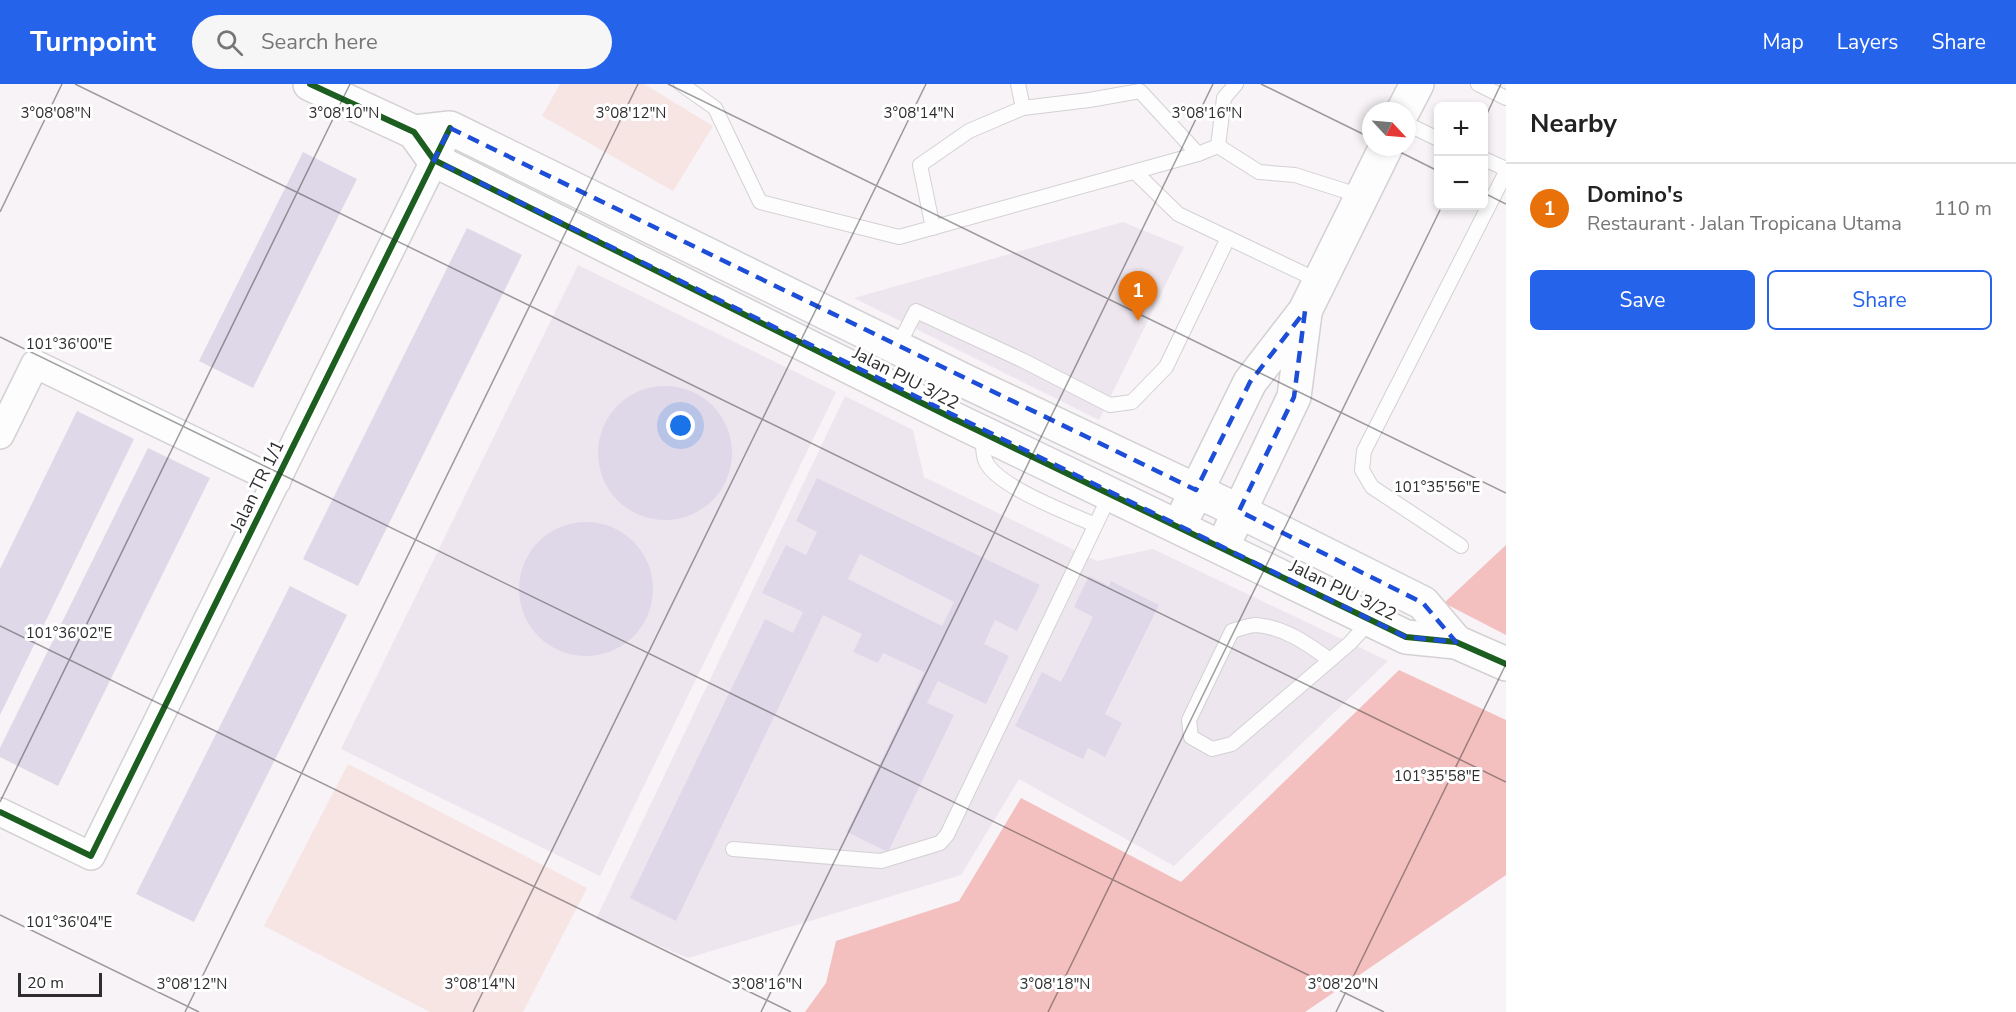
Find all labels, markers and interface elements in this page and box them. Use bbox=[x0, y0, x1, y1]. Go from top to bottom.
search box bbox=[192, 15, 612, 69]
text: Turnpoint bbox=[30, 23, 156, 61]
icon: search bbox=[213, 26, 246, 59]
text: Search here bbox=[261, 27, 378, 57]
text: Map bbox=[1762, 28, 1804, 56]
text: Layers bbox=[1837, 28, 1898, 56]
text: Share bbox=[1931, 28, 1986, 56]
north arrow bbox=[1362, 102, 1416, 156]
map controls bbox=[1434, 102, 1488, 210]
button: + bbox=[1434, 102, 1488, 156]
text: 3°08'08"N bbox=[21, 103, 91, 123]
text: 3°08'10"N bbox=[309, 103, 379, 123]
text: 3°08'12"N bbox=[596, 103, 666, 123]
text: 3°08'14"N bbox=[884, 103, 954, 123]
text: 3°08'16"N bbox=[1172, 103, 1242, 123]
text: Nearby bbox=[1530, 106, 1617, 141]
button: − bbox=[1434, 156, 1488, 210]
text: Domino's bbox=[1587, 180, 1683, 210]
text: 1 bbox=[1544, 195, 1556, 222]
text: 110 m bbox=[1934, 195, 1992, 222]
text: Restaurant · Jalan Tropicana Utama bbox=[1587, 210, 1902, 237]
button: Save bbox=[1530, 270, 1755, 330]
button: Share bbox=[1767, 270, 1992, 330]
pin: 1 bbox=[1118, 272, 1158, 321]
text: 101°36'00"E bbox=[26, 334, 112, 354]
street label: Jalan PJU 3/22 bbox=[848, 340, 963, 415]
your location bbox=[666, 411, 695, 440]
street label: Jalan TR 1/1 bbox=[224, 436, 290, 537]
text: 101°35'56"E bbox=[1394, 477, 1480, 497]
street label: Jalan PJU 3/22 bbox=[1285, 553, 1401, 626]
text: 101°36'02"E bbox=[26, 623, 112, 643]
text: 101°35'58"E bbox=[1394, 766, 1480, 786]
text: 101°36'04"E bbox=[26, 912, 112, 932]
scale bar bbox=[18, 970, 102, 998]
text: 20 m bbox=[27, 972, 64, 994]
text: 3°08'12"N bbox=[157, 974, 227, 994]
text: 3°08'14"N bbox=[445, 974, 515, 994]
text: 3°08'16"N bbox=[732, 974, 802, 994]
text: 3°08'18"N bbox=[1020, 974, 1090, 994]
text: 3°08'20"N bbox=[1308, 974, 1378, 994]

